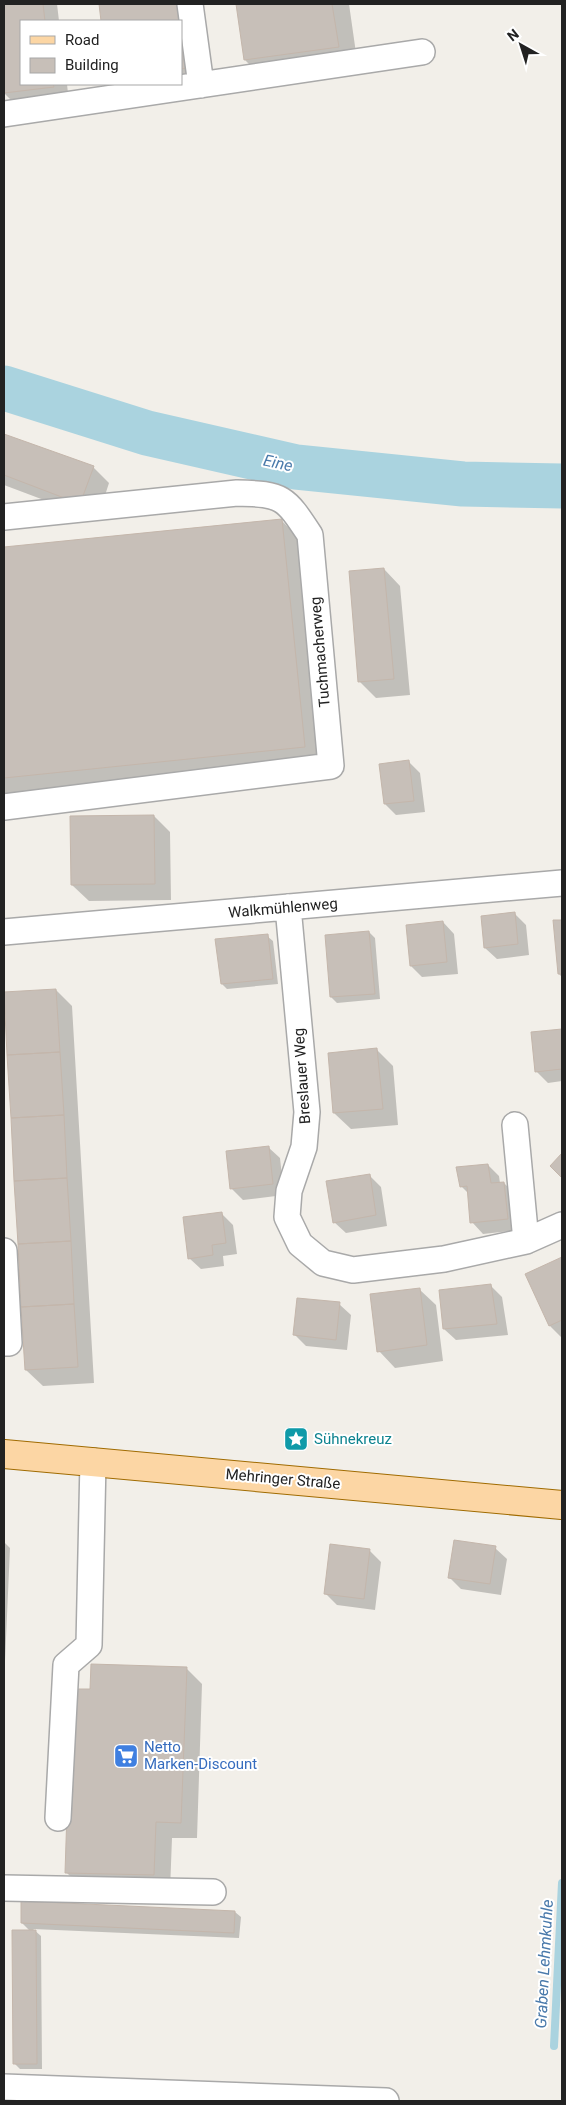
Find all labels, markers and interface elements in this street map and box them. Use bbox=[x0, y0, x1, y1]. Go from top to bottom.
legend bbox=[20, 20, 182, 85]
north arrow bbox=[496, 20, 546, 70]
text: N bbox=[504, 26, 522, 44]
text: Road bbox=[65, 31, 99, 49]
text: Building bbox=[65, 56, 119, 74]
water label: Eine bbox=[262, 451, 294, 475]
street label: Tuchmacherweg bbox=[306, 596, 334, 708]
street label: Walkmühlenweg bbox=[228, 894, 338, 922]
street label: Breslauer Weg bbox=[290, 1027, 314, 1125]
place icon: Sühnekreuz bbox=[283, 1426, 309, 1452]
place label: Sühnekreuz bbox=[314, 1430, 392, 1448]
street label: Mehringer Straße bbox=[225, 1465, 341, 1493]
place label: Netto Marken-Discount bbox=[144, 1738, 257, 1773]
supermarket icon: Netto Marken-Discount bbox=[113, 1743, 139, 1769]
water label: Graben Lehmkuhle bbox=[531, 1899, 557, 2029]

